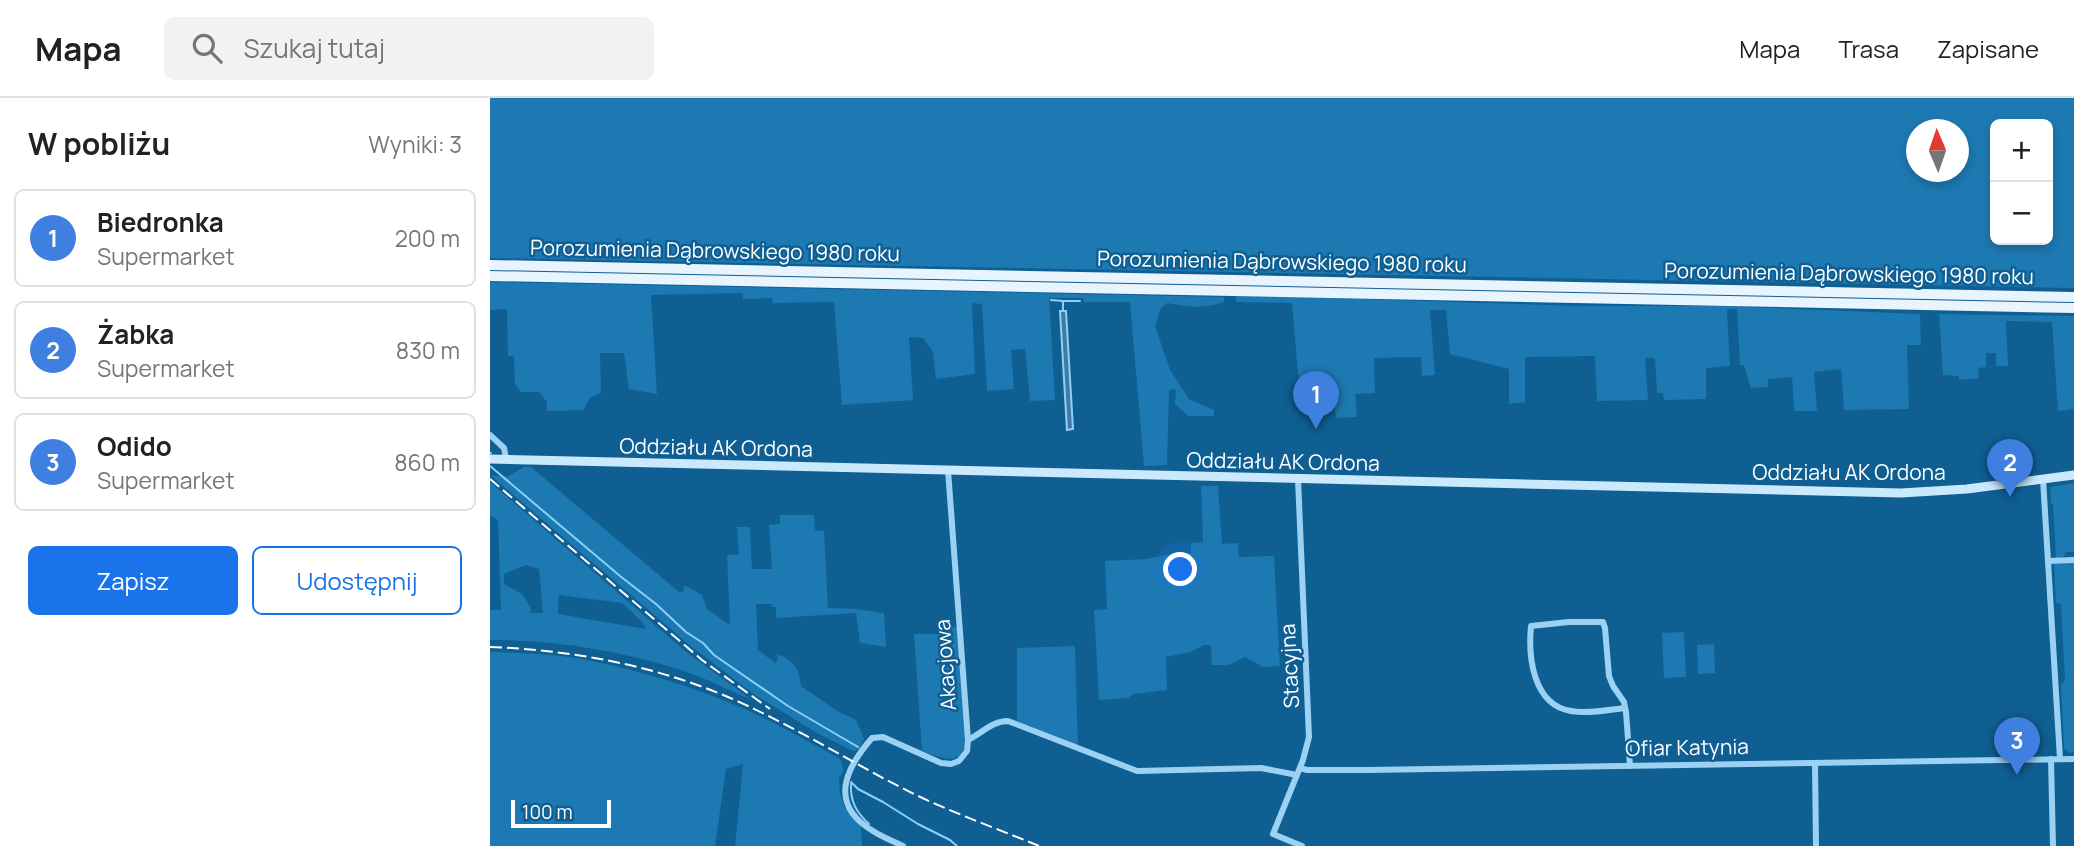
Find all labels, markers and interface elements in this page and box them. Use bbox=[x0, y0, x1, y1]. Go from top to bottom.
search box bbox=[164, 17, 654, 80]
text: Mapa bbox=[35, 26, 122, 71]
icon: search bbox=[188, 29, 226, 67]
text: Szukaj tutaj bbox=[244, 30, 385, 66]
text: Mapa bbox=[1739, 32, 1800, 65]
text: Trasa bbox=[1838, 32, 1899, 65]
text: Zapisane bbox=[1937, 32, 2039, 65]
north arrow bbox=[1906, 119, 1969, 182]
map controls bbox=[1990, 119, 2053, 245]
button: + bbox=[1990, 119, 2053, 182]
text: W pobliżu bbox=[28, 123, 170, 164]
text: Wyniki: 3 bbox=[368, 128, 462, 160]
button: − bbox=[1990, 182, 2053, 245]
text: Biedronka bbox=[97, 204, 224, 240]
text: 1 bbox=[48, 222, 58, 254]
text: 200 m bbox=[395, 222, 460, 254]
street label: Porozumienia Dąbrowskiego 1980 roku bbox=[530, 233, 900, 267]
text: Supermarket bbox=[97, 240, 235, 272]
street label: Porozumienia Dąbrowskiego 1980 roku bbox=[1097, 244, 1467, 278]
street label: Porozumienia Dąbrowskiego 1980 roku bbox=[1664, 256, 2034, 290]
text: Żabka bbox=[97, 316, 174, 352]
text: 2 bbox=[46, 334, 60, 366]
text: 830 m bbox=[396, 334, 460, 366]
text: Supermarket bbox=[97, 352, 235, 384]
pin: 1 bbox=[1293, 371, 1339, 429]
text: Odido bbox=[97, 428, 172, 464]
street label: Oddziału AK Ordona bbox=[619, 431, 813, 463]
pin: 2 bbox=[1987, 439, 2033, 497]
street label: Oddziału AK Ordona bbox=[1186, 445, 1380, 477]
text: 3 bbox=[46, 446, 60, 478]
text: 860 m bbox=[394, 446, 460, 478]
street label: Oddziału AK Ordona bbox=[1752, 458, 1946, 486]
text: Supermarket bbox=[97, 464, 235, 496]
button: Zapisz bbox=[28, 546, 238, 615]
button: Udostępnij bbox=[252, 546, 462, 615]
your location bbox=[1163, 552, 1197, 586]
street label: Akacjowa bbox=[928, 618, 962, 712]
street label: Stacyjna bbox=[1273, 623, 1305, 709]
pin: 3 bbox=[1994, 717, 2040, 775]
street label: Ofiar Katynia bbox=[1625, 732, 1749, 762]
scale bar bbox=[511, 797, 611, 829]
text: 100 m bbox=[522, 799, 573, 825]

